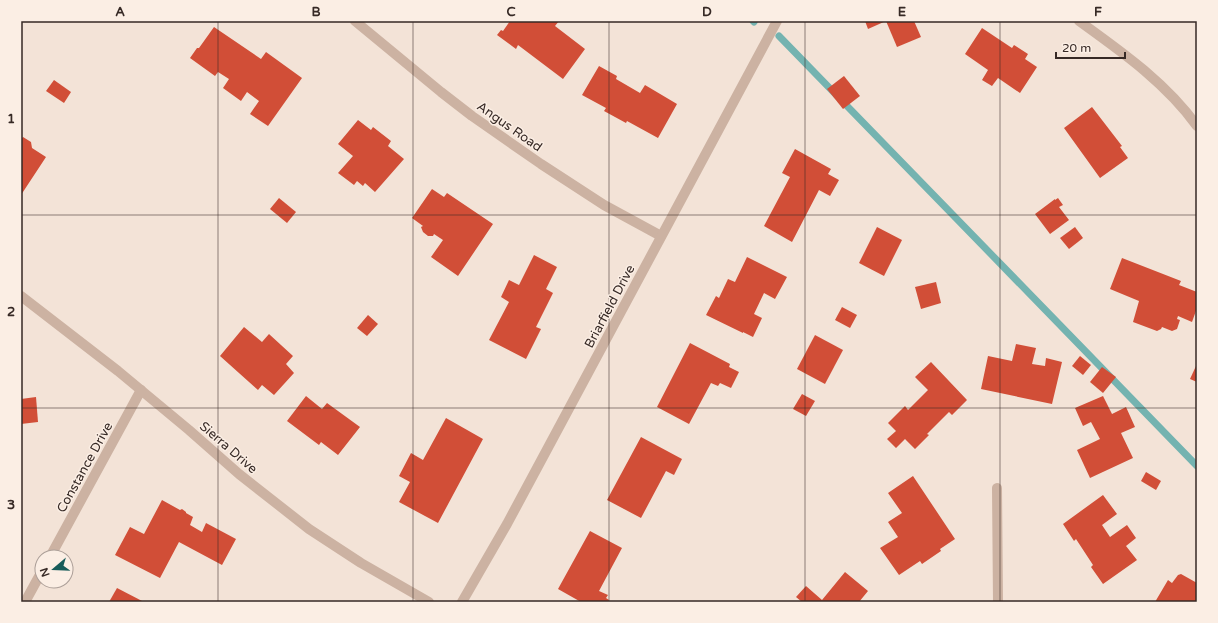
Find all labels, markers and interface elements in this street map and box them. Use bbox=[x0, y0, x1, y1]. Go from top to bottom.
text: A bbox=[115, 4, 125, 20]
text: B bbox=[311, 4, 321, 20]
text: C bbox=[506, 4, 516, 20]
text: D bbox=[702, 4, 712, 20]
text: E bbox=[898, 4, 906, 20]
text: F bbox=[1094, 4, 1102, 20]
scale bar bbox=[1056, 34, 1125, 60]
text: 20 m bbox=[1062, 41, 1091, 55]
street label: Angus Road bbox=[474, 98, 545, 155]
text: 1 bbox=[7, 111, 15, 127]
street label: Briarfield Drive bbox=[581, 262, 639, 351]
text: 2 bbox=[7, 304, 15, 320]
street label: Sierra Drive bbox=[196, 418, 260, 477]
street label: Constance Drive bbox=[53, 420, 116, 515]
text: 3 bbox=[7, 497, 15, 513]
north arrow bbox=[34, 549, 74, 589]
text: N bbox=[37, 566, 53, 578]

